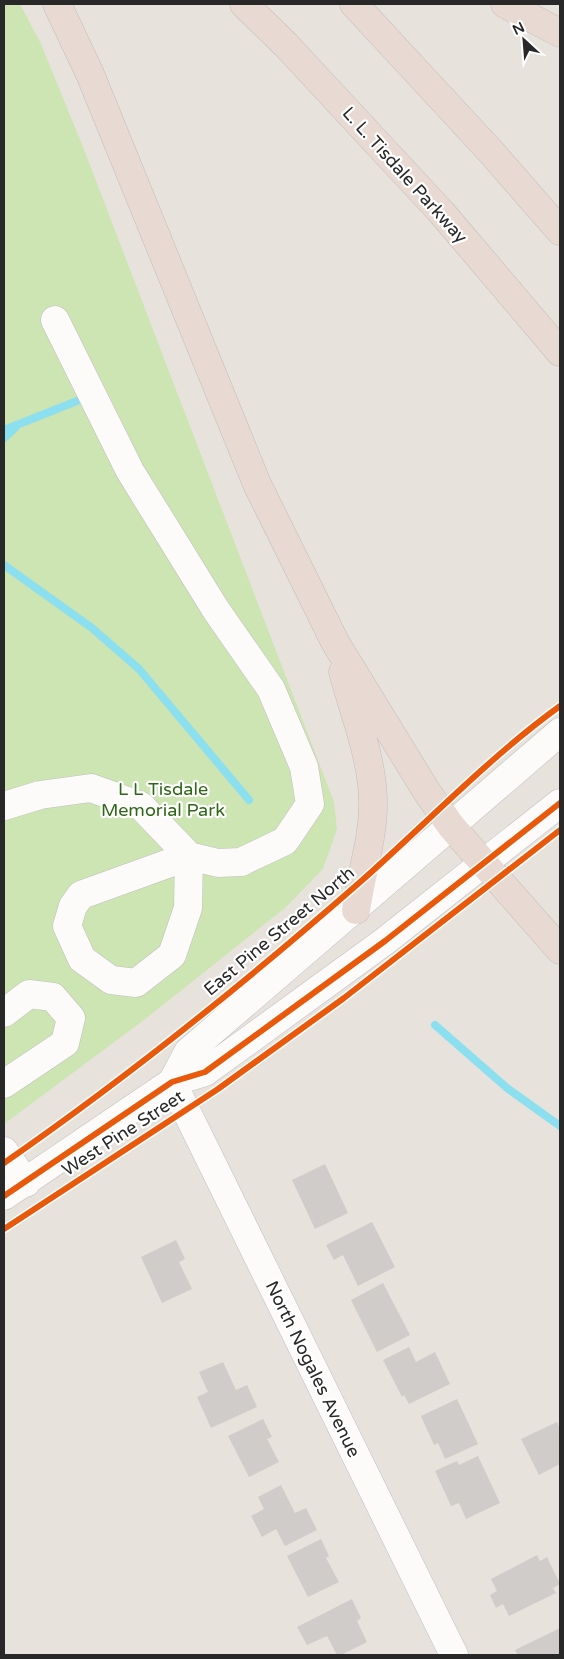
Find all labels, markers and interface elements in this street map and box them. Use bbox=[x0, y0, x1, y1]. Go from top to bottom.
north arrow bbox=[499, 15, 549, 65]
text: N bbox=[510, 19, 527, 39]
street label: L. L. Tisdale Parkway bbox=[338, 102, 472, 248]
park label: L L Tisdale Memorial Park bbox=[101, 778, 225, 821]
street label: East Pine Street North bbox=[199, 862, 359, 1000]
street label: West Pine Street bbox=[58, 1085, 188, 1181]
street label: North Nogales Avenue bbox=[261, 1277, 365, 1461]

